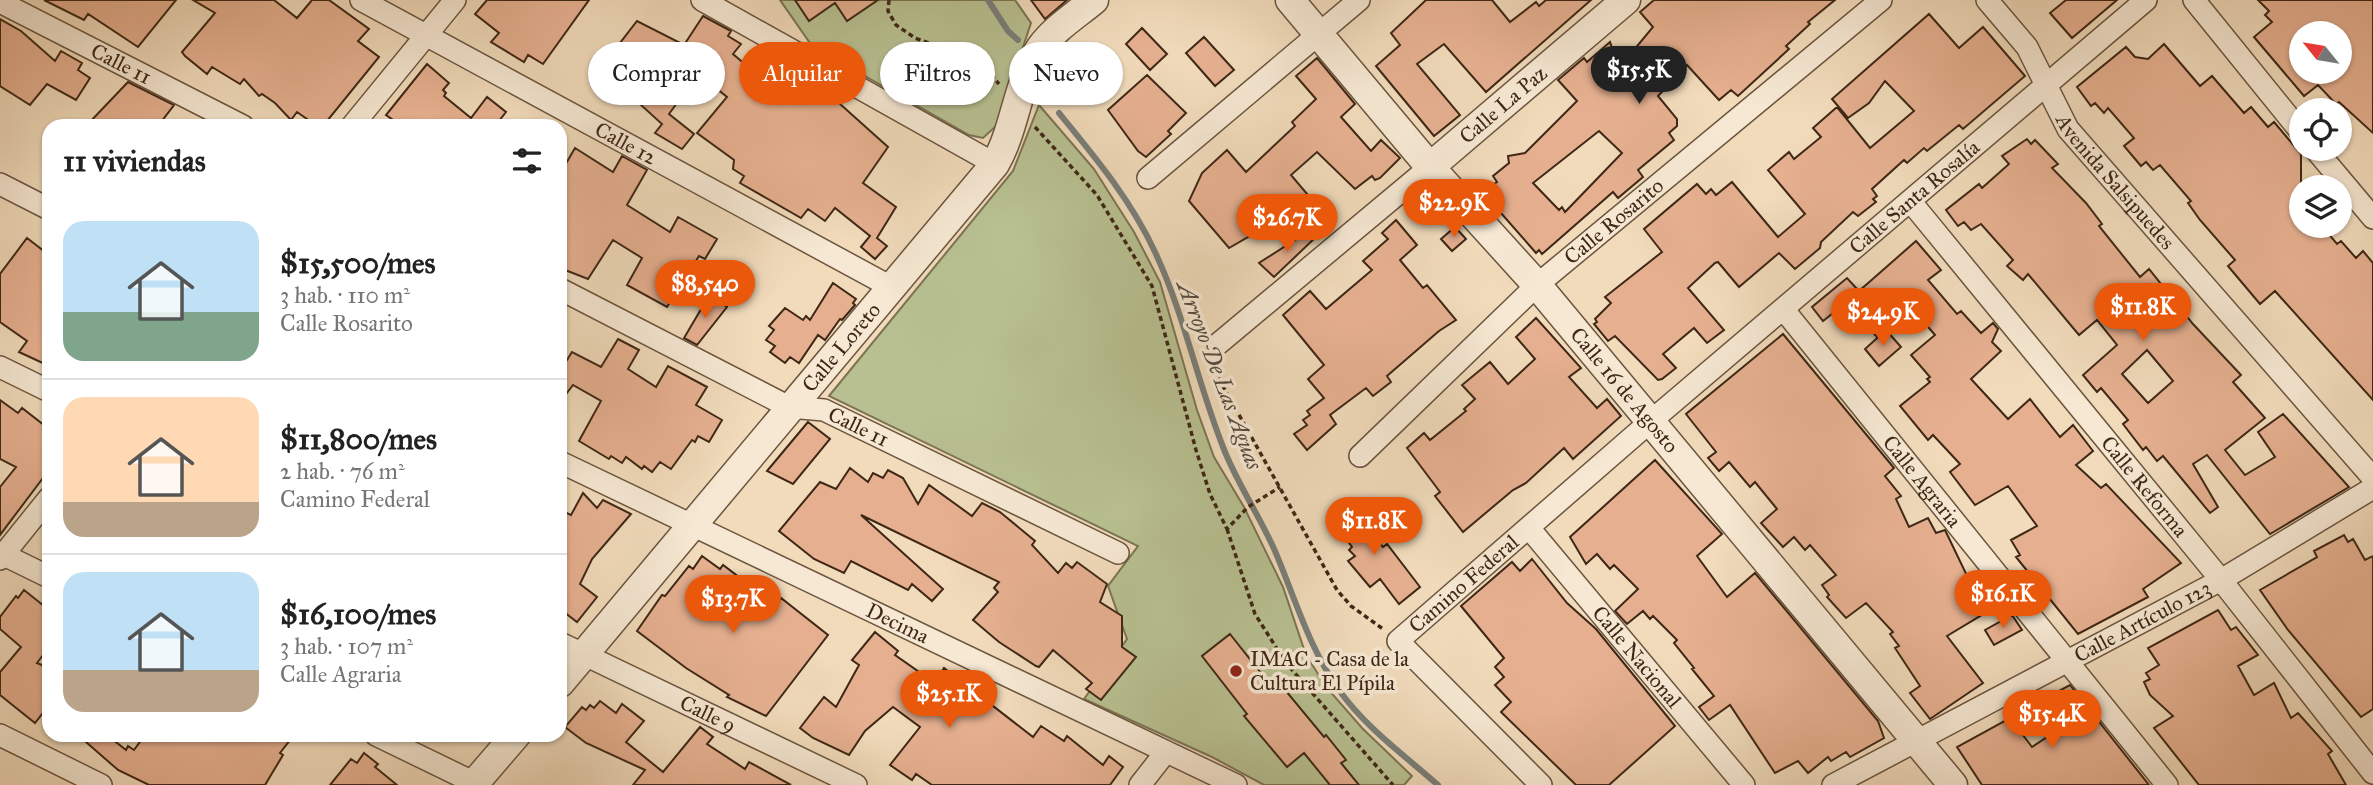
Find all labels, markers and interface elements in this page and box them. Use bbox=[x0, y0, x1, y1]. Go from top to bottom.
north arrow bbox=[2289, 21, 2352, 84]
map controls bbox=[2289, 21, 2352, 238]
street label: Calle 11 bbox=[87, 38, 156, 90]
chip: Comprar bbox=[588, 42, 725, 105]
chip: Alquilar bbox=[739, 42, 866, 105]
chip: Filtros bbox=[880, 42, 995, 105]
chip: Nuevo bbox=[1009, 42, 1123, 105]
pin: $15.5K bbox=[1582, 46, 1696, 106]
text: $15.5K bbox=[1607, 55, 1671, 83]
street label: Calle La Paz bbox=[1454, 60, 1552, 149]
button: locate bbox=[2289, 98, 2352, 161]
street label: Avenida Salsipuedes bbox=[2049, 109, 2180, 255]
street label: Calle 12 bbox=[590, 116, 662, 171]
street label: Calle Santa Rosalía bbox=[1844, 134, 1985, 260]
icon: filters bbox=[508, 142, 546, 180]
text: 11 viviendas bbox=[63, 143, 206, 179]
street label: Calle Rosarito bbox=[1559, 172, 1669, 270]
button: layers bbox=[2289, 175, 2352, 238]
pin: $22.9K bbox=[1397, 180, 1511, 239]
text: $22.9K bbox=[1419, 188, 1489, 216]
pin: $26.7K bbox=[1230, 194, 1344, 254]
text: $26.7K bbox=[1253, 203, 1321, 231]
text: $15,500/mes bbox=[280, 245, 436, 281]
icon: home bbox=[119, 249, 203, 333]
pin: $8,540 bbox=[648, 260, 762, 320]
text: $8,540 bbox=[671, 269, 739, 297]
water label: Arroyo De Las Aguas bbox=[1170, 275, 1269, 474]
text: 3 hab. · 110 m² bbox=[280, 281, 410, 309]
pin: $11.8K bbox=[2086, 284, 2200, 343]
pin: $24.9K bbox=[1826, 288, 1940, 348]
text: $11.8K bbox=[2110, 292, 2176, 320]
street label: Calle Loreto bbox=[796, 297, 886, 397]
text: $24.9K bbox=[1847, 297, 1919, 325]
text: Calle Rosarito bbox=[280, 309, 413, 337]
street label: Calle 16 de Agosto bbox=[1565, 322, 1684, 459]
street label: Calle 11 bbox=[824, 401, 893, 453]
text: $11,800/mes bbox=[280, 421, 437, 457]
icon: home bbox=[119, 425, 203, 509]
street label: Calle Agraria bbox=[1877, 430, 1967, 533]
street label: Calle Reforma bbox=[2095, 431, 2194, 543]
text: 2 hab. · 76 m² bbox=[280, 457, 405, 485]
text: Camino Federal bbox=[280, 485, 430, 513]
pin: $11.8K bbox=[1317, 498, 1431, 557]
text: $11.8K bbox=[1341, 506, 1407, 534]
street label: Camino Federal bbox=[1403, 529, 1524, 639]
pin: $16.1K bbox=[1946, 570, 2060, 630]
street label: Calle Artículo 123 bbox=[2070, 575, 2215, 668]
pin: $13.7K bbox=[676, 576, 790, 635]
text: $16.1K bbox=[1971, 579, 2035, 607]
text: $13.7K bbox=[701, 584, 765, 612]
text: $16,100/mes bbox=[280, 596, 436, 632]
street label: Decima bbox=[862, 597, 933, 649]
icon: home bbox=[119, 600, 203, 684]
street label: Calle Nacional bbox=[1587, 600, 1687, 713]
text: 3 hab. · 107 m² bbox=[280, 632, 413, 660]
place label: IMAC - Casa de la Cultura El Pípila bbox=[1250, 646, 1409, 696]
text: Calle Agraria bbox=[280, 660, 402, 688]
marker: IMAC - Casa de la Cultura El Pípila bbox=[1228, 663, 1244, 679]
pin: $25.1K bbox=[892, 670, 1006, 730]
text: $25.1K bbox=[916, 679, 982, 707]
street label: Calle 9 bbox=[676, 689, 740, 738]
pin: $15.4K bbox=[1995, 690, 2109, 750]
text: $15.4K bbox=[2019, 699, 2085, 727]

